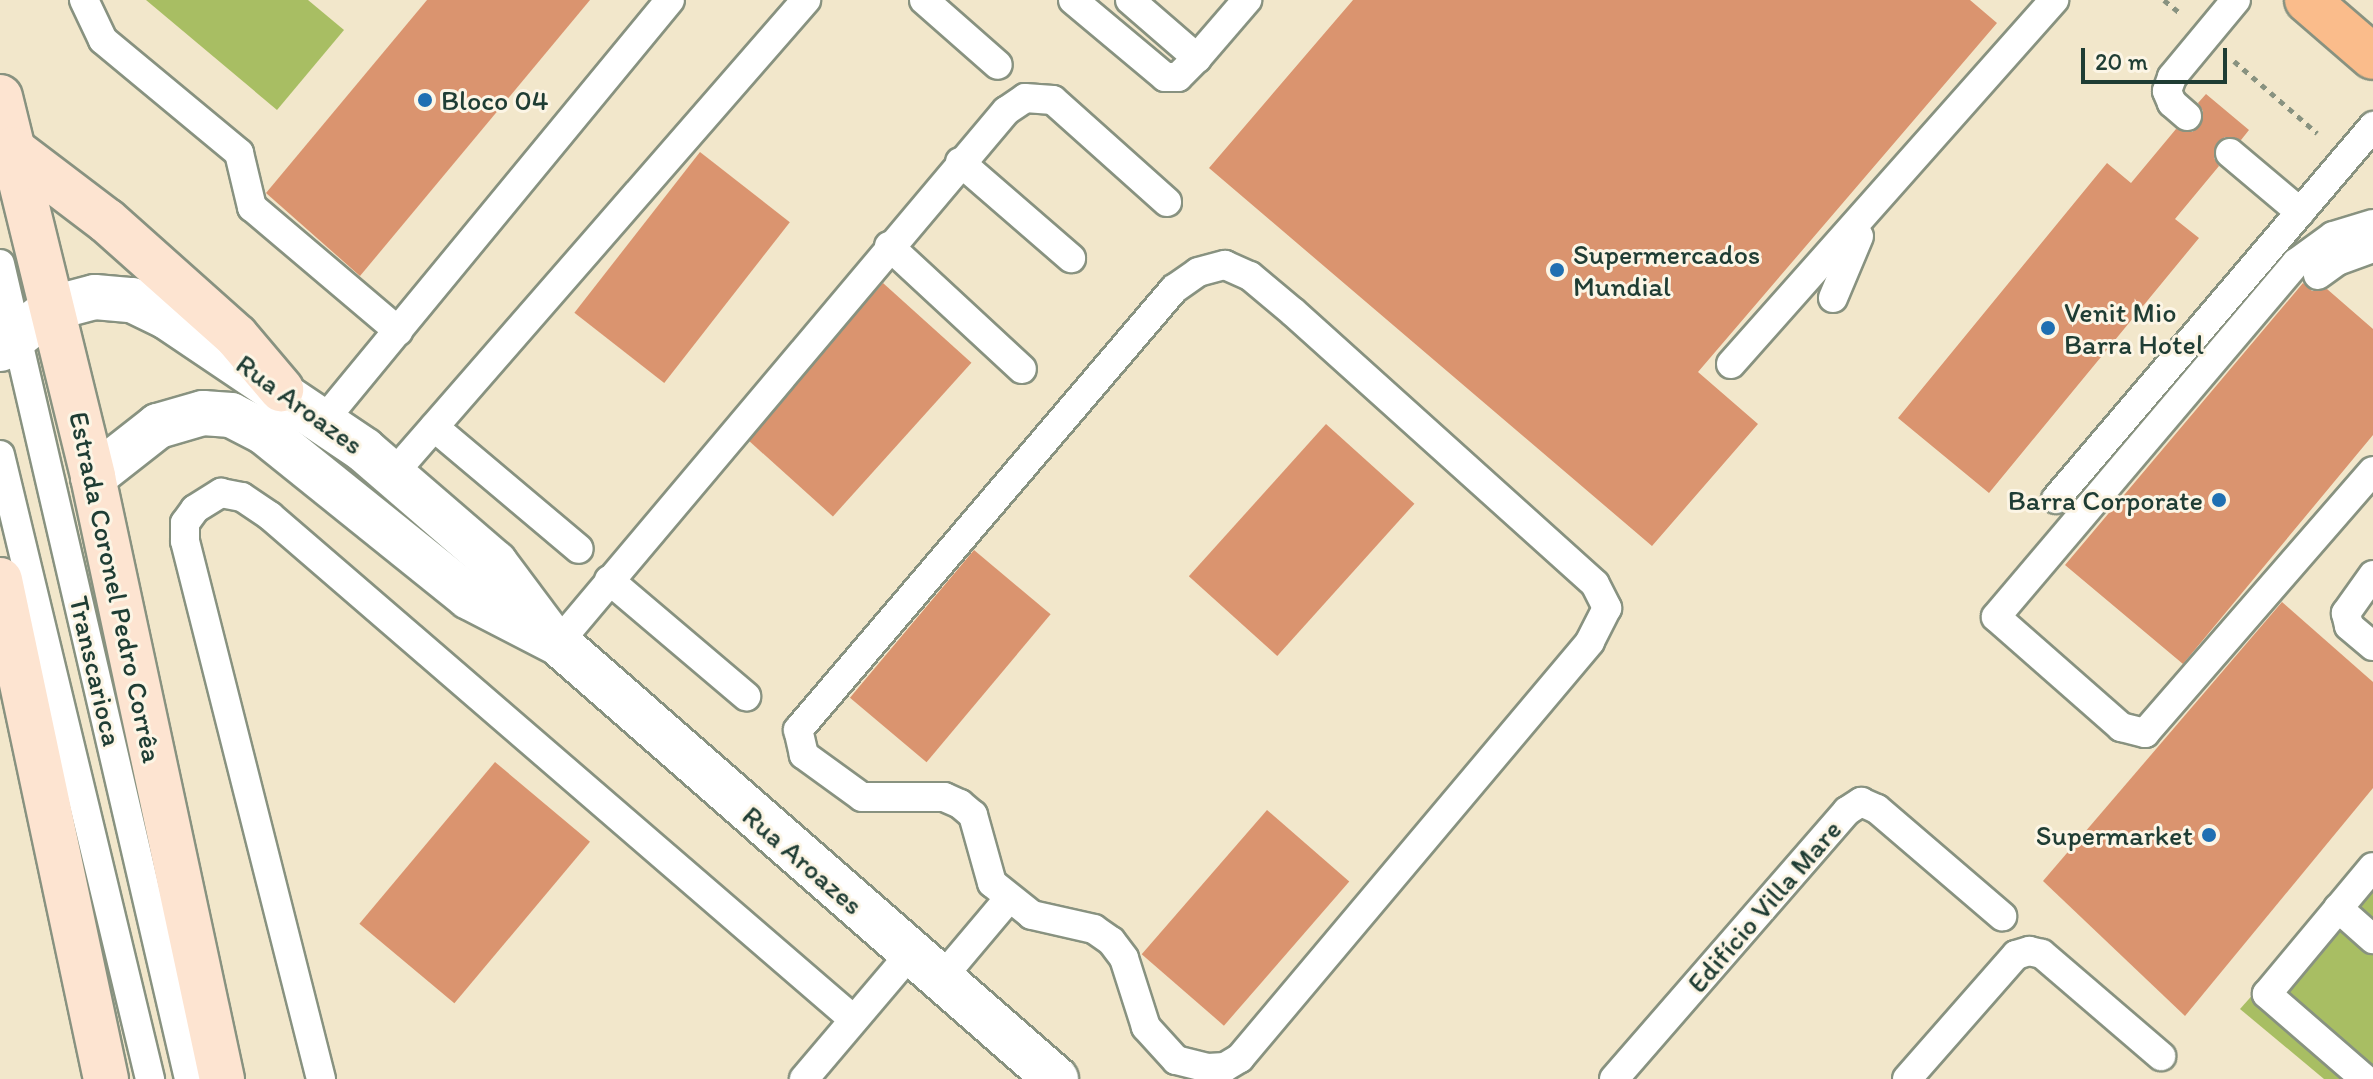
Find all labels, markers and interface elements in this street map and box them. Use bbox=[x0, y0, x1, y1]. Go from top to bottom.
scale bar bbox=[2085, 32, 2231, 82]
text: 20 m bbox=[2095, 47, 2148, 76]
place label: Bloco 04 bbox=[441, 83, 549, 117]
marker: Bloco 04 bbox=[416, 91, 434, 109]
place label: Supermercados Mundial bbox=[1573, 237, 1760, 303]
marker: Supermercados Mundial bbox=[1548, 261, 1566, 279]
place label: Venit Mio Barra Hotel bbox=[2064, 295, 2204, 361]
marker: Venit Mio Barra Hotel bbox=[2039, 319, 2057, 337]
street label: Rua Aroazes bbox=[230, 347, 370, 461]
street label: Estrada Coronel Pedro Corrêa bbox=[63, 409, 169, 765]
place label: Barra Corporate bbox=[2008, 483, 2203, 517]
marker: Barra Corporate bbox=[2210, 491, 2228, 509]
street label: Transcarioca bbox=[62, 593, 130, 749]
street label: Rua Aroazes bbox=[736, 799, 870, 921]
street label: Edifício Villa Mare bbox=[1680, 813, 1848, 999]
place label: Supermarket bbox=[2036, 818, 2193, 852]
marker: Supermarket bbox=[2200, 826, 2218, 844]

